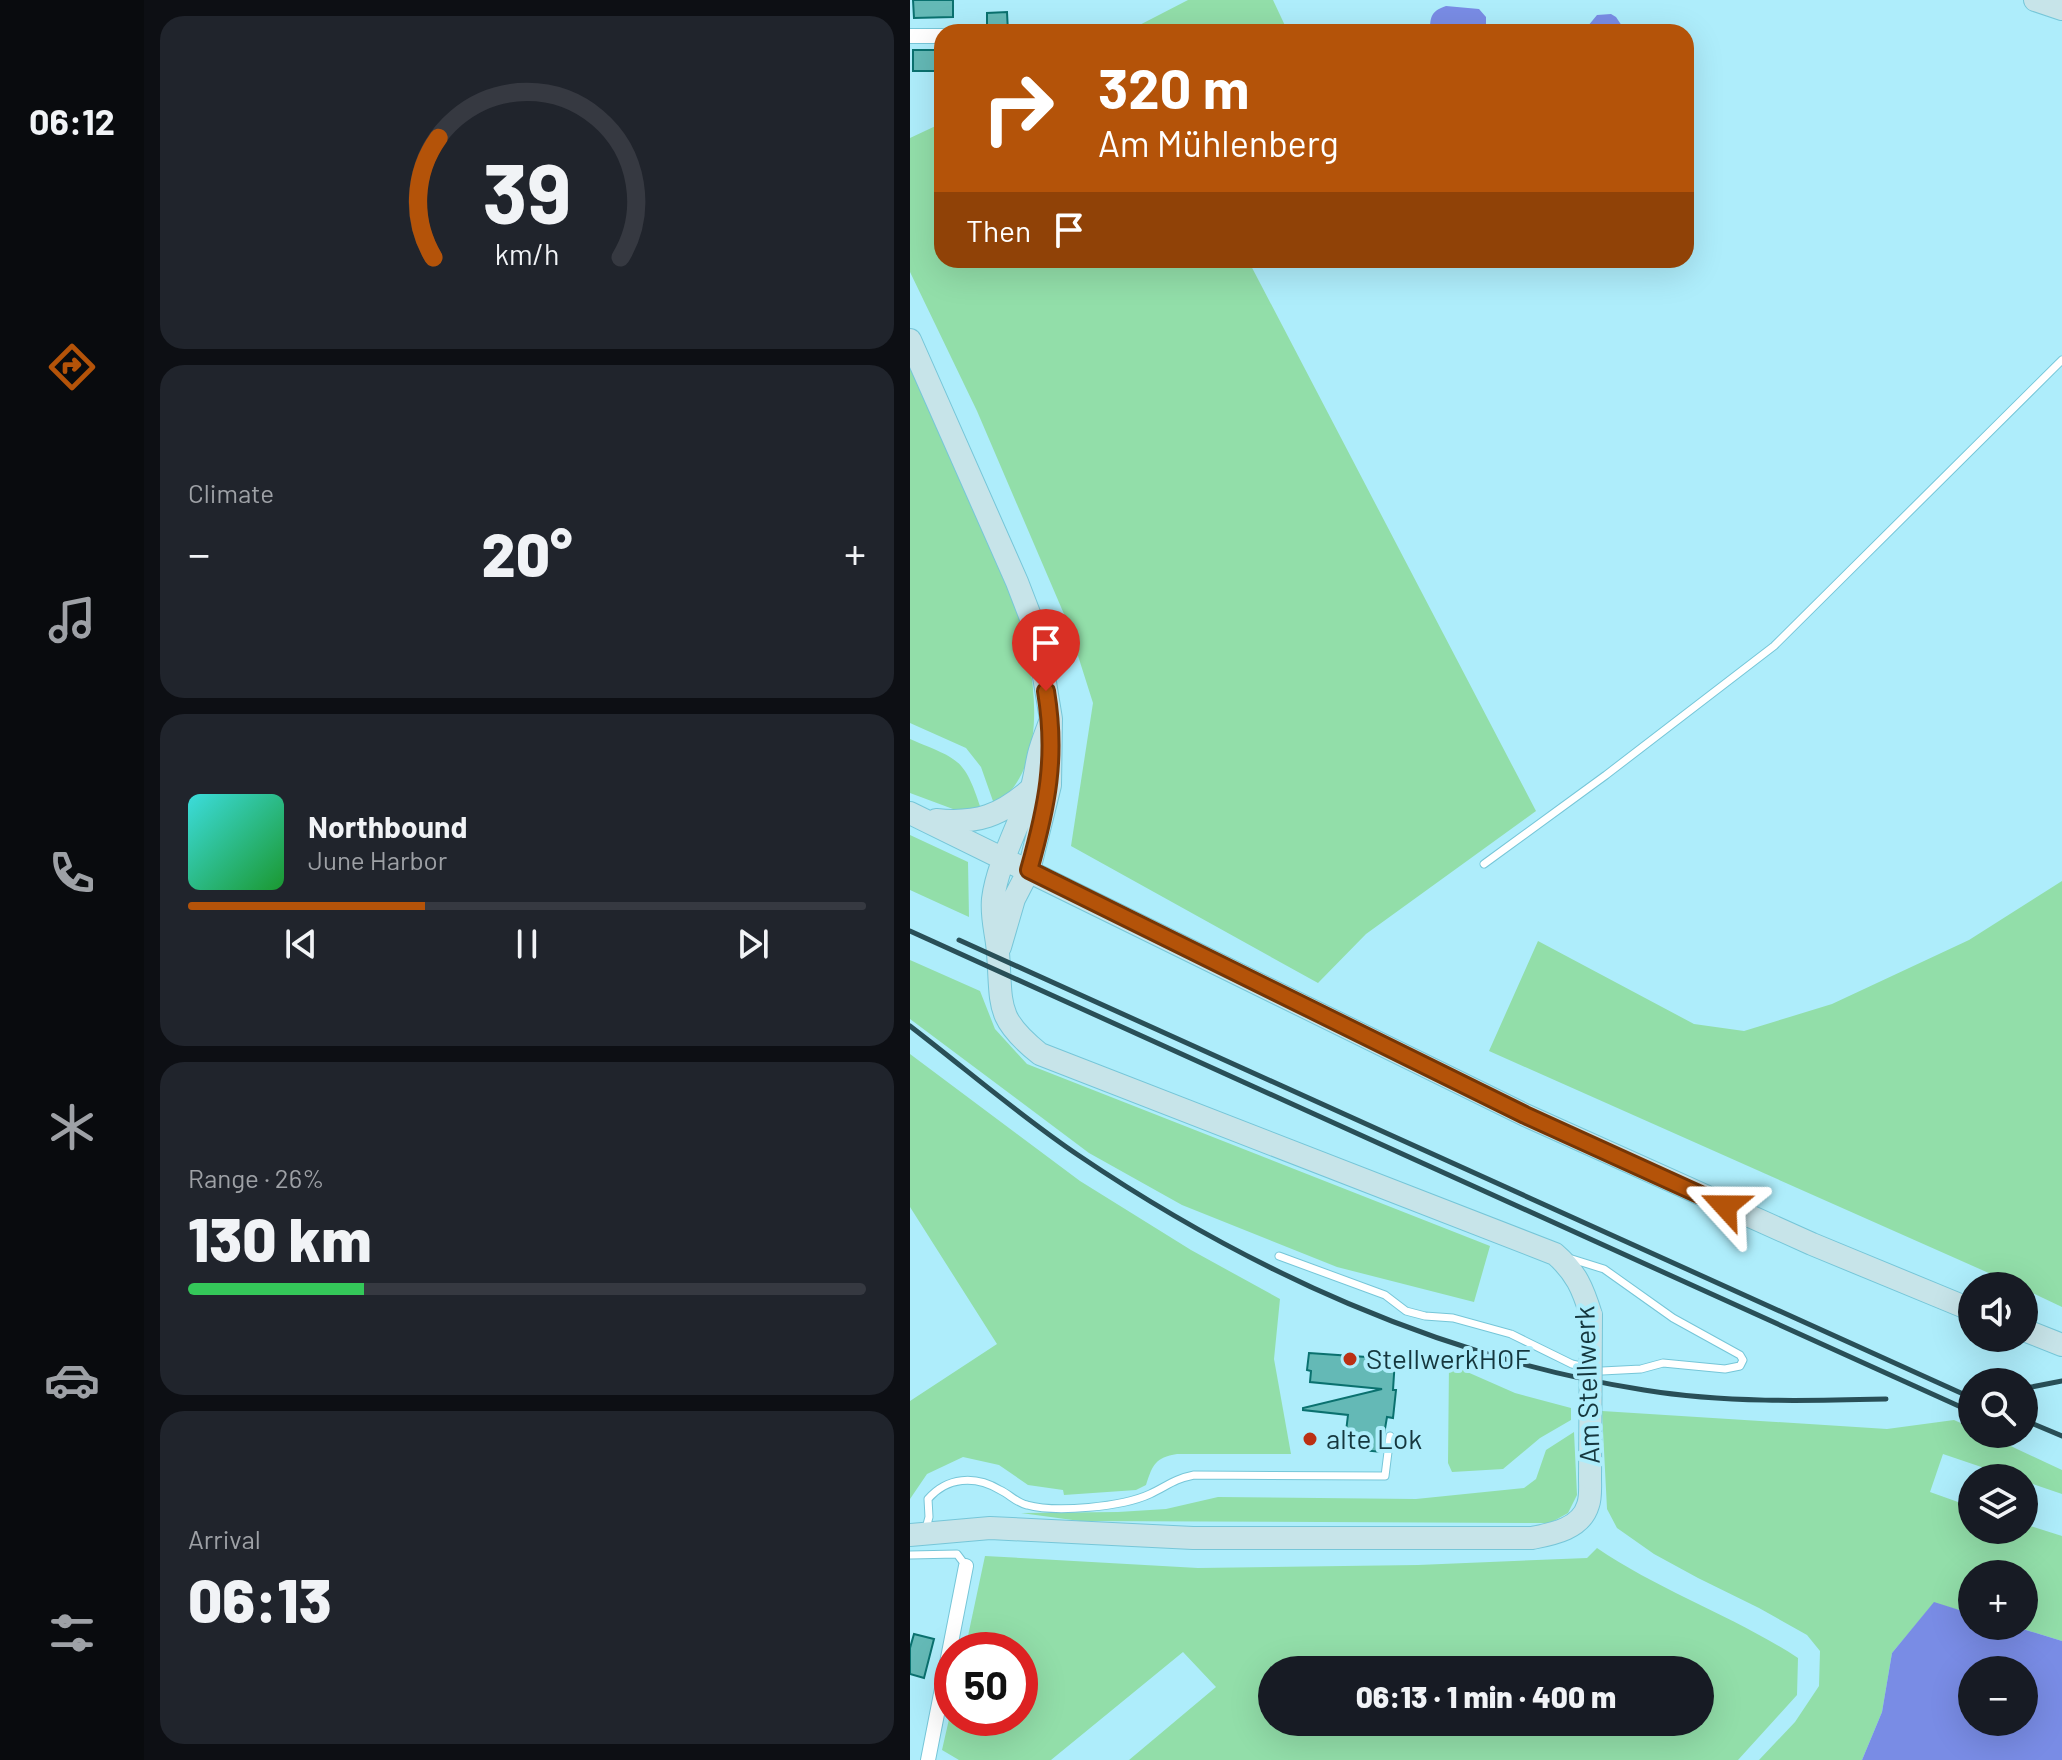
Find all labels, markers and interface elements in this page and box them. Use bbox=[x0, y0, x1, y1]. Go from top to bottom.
text: 320 m bbox=[1098, 53, 1249, 120]
icon: right bbox=[966, 56, 1070, 160]
text: 06:12 bbox=[29, 99, 115, 142]
text: Am Mühlenberg bbox=[1098, 121, 1339, 164]
text: 39 bbox=[482, 141, 572, 241]
icon: arrive bbox=[1047, 208, 1091, 252]
text: Then bbox=[966, 212, 1031, 248]
text: km/h bbox=[495, 237, 559, 272]
icon: directions bbox=[44, 339, 100, 395]
text: Climate bbox=[188, 477, 274, 508]
text: 20° bbox=[482, 517, 572, 589]
text: − bbox=[188, 526, 210, 579]
text: + bbox=[844, 526, 866, 579]
icon: music bbox=[44, 592, 100, 648]
pin bbox=[1012, 609, 1080, 691]
icon: arrive bbox=[1024, 621, 1068, 665]
text: Northbound bbox=[308, 808, 467, 844]
text: June Harbor bbox=[308, 844, 447, 875]
icon: phone bbox=[44, 845, 100, 901]
icon: previous bbox=[279, 922, 323, 966]
icon: pause bbox=[505, 922, 549, 966]
icon: next bbox=[731, 922, 775, 966]
icon: climate bbox=[44, 1099, 100, 1155]
text: Range · 26% bbox=[188, 1162, 324, 1193]
position arrow bbox=[1683, 1164, 1767, 1248]
text: 130 km bbox=[188, 1202, 372, 1274]
map controls bbox=[1958, 1272, 2038, 1736]
button: sound bbox=[1958, 1272, 2038, 1352]
street label: Am Stellwerk bbox=[1566, 1305, 1606, 1465]
place label: StellwerkHOF bbox=[1366, 1341, 1531, 1375]
marker: StellwerkHOF bbox=[1341, 1350, 1359, 1368]
icon: car bbox=[44, 1352, 100, 1408]
button: search bbox=[1958, 1368, 2038, 1448]
place label: alte Lok bbox=[1326, 1421, 1422, 1455]
marker: alte Lok bbox=[1301, 1430, 1319, 1448]
button: layers bbox=[1958, 1464, 2038, 1544]
text: Arrival bbox=[188, 1523, 261, 1554]
button: + bbox=[1958, 1560, 2038, 1640]
text: 06:13 bbox=[188, 1563, 332, 1635]
icon: filters bbox=[44, 1605, 100, 1661]
speed limit sign: 50 bbox=[934, 1632, 1038, 1736]
button: − bbox=[1958, 1656, 2038, 1736]
text: 06:13 · 1 min · 400 m bbox=[1356, 1678, 1616, 1714]

